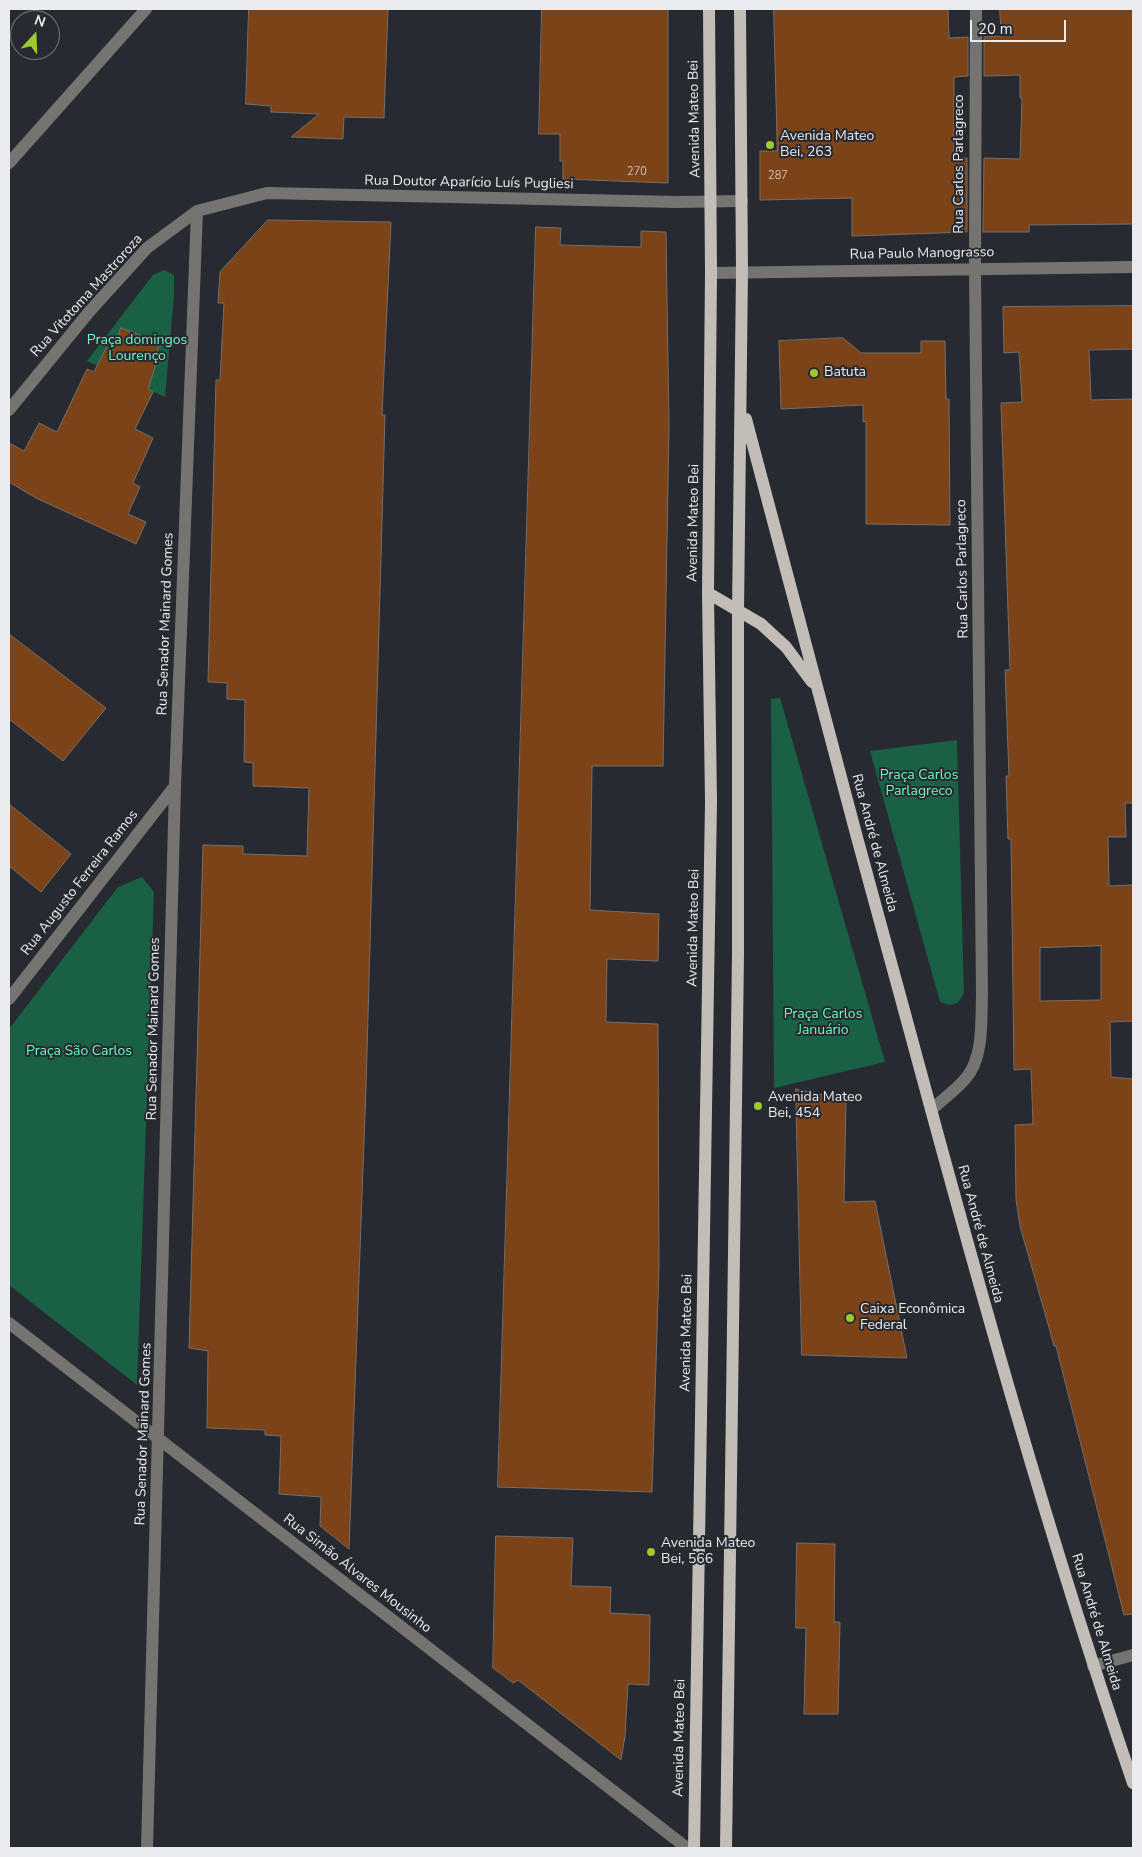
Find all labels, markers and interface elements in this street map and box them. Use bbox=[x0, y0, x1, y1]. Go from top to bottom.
north arrow bbox=[10, 10, 60, 60]
scale bar bbox=[972, 10, 1068, 42]
text: N bbox=[32, 11, 48, 32]
text: 20 m bbox=[978, 19, 1013, 39]
street label: Avenida Mateo Bei bbox=[686, 60, 704, 178]
street label: Rua Carlos Parlagreco bbox=[952, 94, 968, 234]
place label: Avenida Mateo Bei, 263 bbox=[780, 129, 874, 162]
marker: Avenida Mateo Bei, 263 bbox=[764, 139, 776, 151]
house number: 270 bbox=[627, 165, 647, 179]
house number: 287 bbox=[768, 169, 788, 183]
street label: Rua Doutor Aparício Luís Pugliesi bbox=[364, 173, 574, 193]
street label: Rua Vitotoma Mastroroza bbox=[27, 231, 147, 361]
street label: Rua Paulo Manograsso bbox=[850, 244, 994, 264]
park label: Praça domingos Lourenço bbox=[87, 333, 187, 366]
place label: Batuta bbox=[824, 365, 866, 381]
marker: Batuta bbox=[808, 367, 820, 379]
street label: Avenida Mateo Bei bbox=[685, 464, 703, 582]
street label: Rua Carlos Parlagreco bbox=[953, 499, 973, 639]
street label: Rua Senador Mainard Gomes bbox=[154, 532, 178, 716]
park label: Praça Carlos Parlagreco bbox=[880, 768, 958, 800]
street label: Rua André de Almeida bbox=[847, 772, 901, 914]
street label: Rua Augusto Ferreira Ramos bbox=[18, 807, 142, 959]
street label: Avenida Mateo Bei bbox=[685, 869, 703, 987]
street label: Rua Senador Mainard Gomes bbox=[144, 937, 164, 1121]
park label: Praça Carlos Januário bbox=[784, 1007, 862, 1040]
park label: Praça São Carlos bbox=[26, 1044, 132, 1060]
place label: Avenida Mateo Bei, 454 bbox=[768, 1090, 862, 1122]
marker: Avenida Mateo Bei, 454 bbox=[752, 1100, 764, 1112]
street label: Rua André de Almeida bbox=[953, 1163, 1007, 1305]
street label: Avenida Mateo Bei bbox=[678, 1274, 696, 1392]
place label: Caixa Econômica Federal bbox=[860, 1302, 965, 1334]
marker: Caixa Econômica Federal bbox=[844, 1312, 856, 1324]
street label: Rua Senador Mainard Gomes bbox=[132, 1342, 156, 1526]
street label: Rua Simão Álvares Mousinho bbox=[280, 1511, 434, 1637]
place label: Avenida Mateo Bei, 566 bbox=[661, 1536, 755, 1568]
marker: Avenida Mateo Bei, 566 bbox=[645, 1546, 657, 1558]
street label: Rua André de Almeida bbox=[1067, 1551, 1125, 1693]
street label: Avenida Mateo Bei bbox=[671, 1679, 689, 1797]

